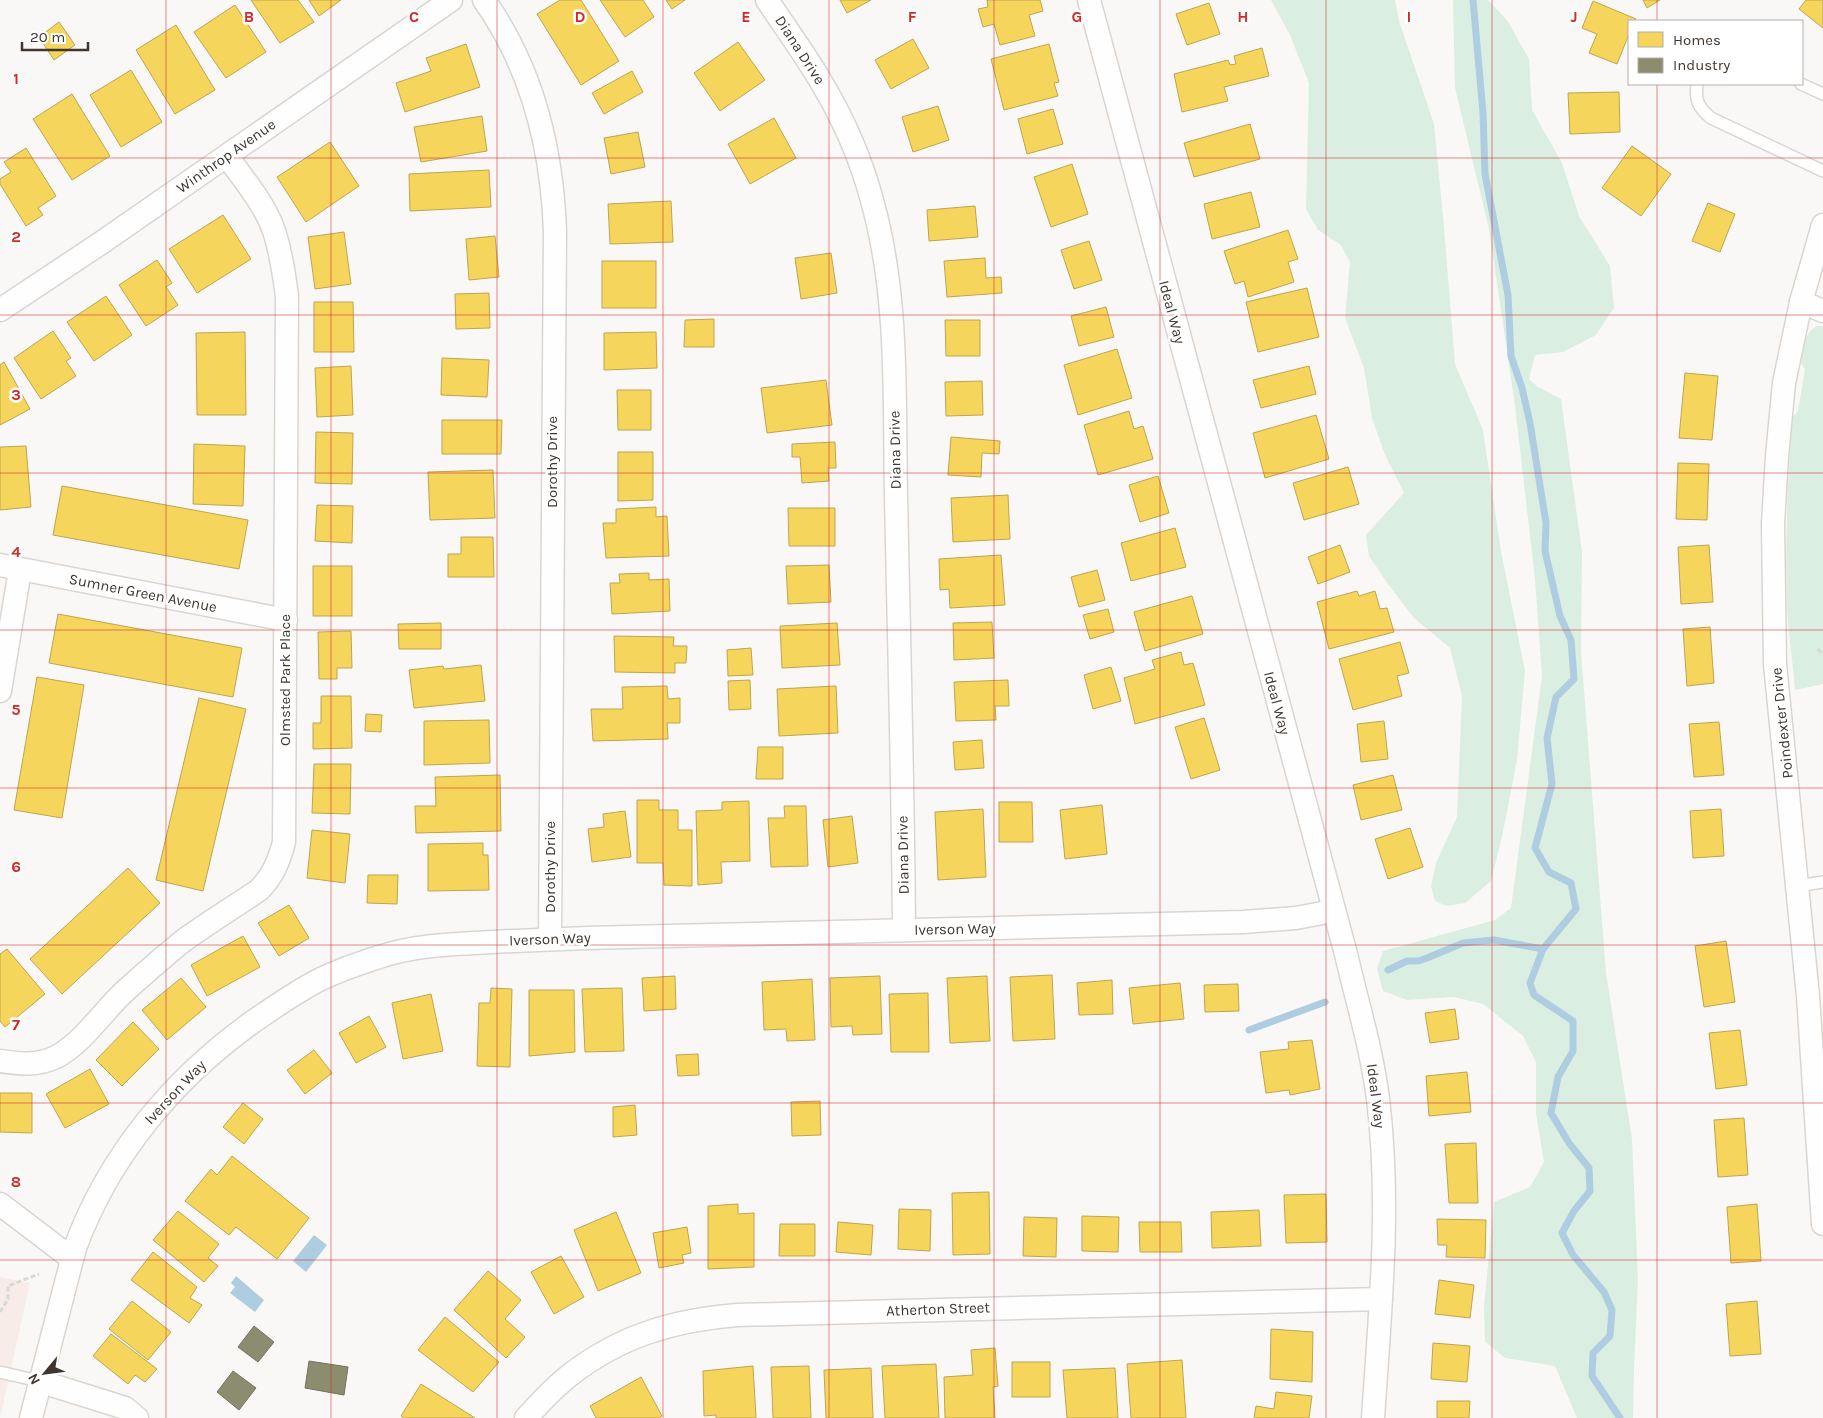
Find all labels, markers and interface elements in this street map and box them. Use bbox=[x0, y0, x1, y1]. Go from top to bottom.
text: B bbox=[244, 7, 254, 26]
text: C bbox=[409, 7, 419, 26]
text: D bbox=[575, 7, 586, 26]
text: E bbox=[741, 7, 751, 26]
text: F bbox=[908, 7, 917, 26]
text: G bbox=[1072, 7, 1082, 26]
text: H bbox=[1237, 7, 1249, 26]
text: I bbox=[1407, 7, 1411, 26]
text: J bbox=[1570, 7, 1578, 26]
street label: Diana Drive bbox=[771, 12, 829, 88]
scale bar bbox=[22, 20, 89, 52]
legend bbox=[1628, 20, 1803, 85]
text: 20 m bbox=[30, 28, 65, 46]
text: Homes bbox=[1673, 31, 1721, 49]
text: Industry bbox=[1673, 56, 1730, 74]
text: 1 bbox=[13, 69, 19, 88]
street label: Winthrop Avenue bbox=[173, 115, 279, 197]
text: 2 bbox=[11, 227, 21, 246]
street label: Ideal Way bbox=[1155, 278, 1189, 346]
text: 3 bbox=[11, 385, 21, 404]
street label: Diana Drive bbox=[885, 411, 905, 489]
street label: Dorothy Drive bbox=[543, 416, 561, 508]
text: 4 bbox=[11, 542, 21, 561]
street label: Sumner Green Avenue bbox=[67, 570, 219, 616]
street label: Olmsted Park Place bbox=[276, 614, 294, 746]
street label: Poindexter Drive bbox=[1767, 667, 1797, 779]
street label: Ideal Way bbox=[1260, 669, 1294, 737]
text: 5 bbox=[11, 700, 21, 719]
street label: Diana Drive bbox=[893, 816, 913, 894]
street label: Dorothy Drive bbox=[541, 821, 559, 913]
text: 6 bbox=[11, 857, 21, 876]
street label: Iverson Way bbox=[914, 919, 996, 939]
street label: Iverson Way bbox=[509, 929, 591, 949]
text: 7 bbox=[12, 1015, 20, 1034]
street label: Iverson Way bbox=[141, 1056, 209, 1128]
street label: Ideal Way bbox=[1363, 1063, 1389, 1129]
text: 8 bbox=[11, 1172, 21, 1191]
street label: Atherton Street bbox=[886, 1298, 991, 1320]
north arrow bbox=[20, 1348, 70, 1398]
text: N bbox=[24, 1371, 44, 1388]

